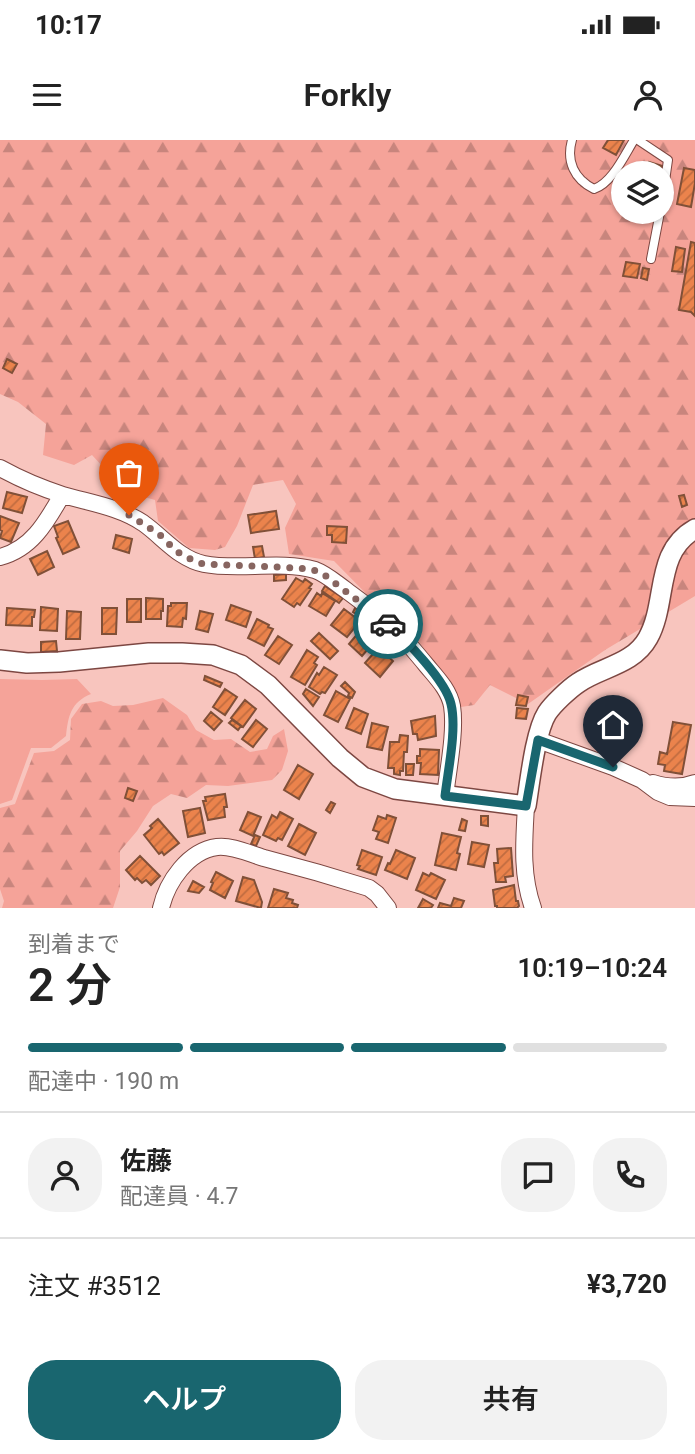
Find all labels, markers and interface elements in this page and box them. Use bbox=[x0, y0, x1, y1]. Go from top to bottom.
text: 10:17 bbox=[35, 10, 102, 40]
icon: menu bbox=[28, 76, 66, 114]
text: Forkly bbox=[304, 76, 391, 114]
icon: person bbox=[629, 76, 667, 114]
map controls bbox=[611, 161, 674, 224]
button: layers bbox=[611, 161, 674, 224]
pin bbox=[99, 443, 159, 515]
icon: bag bbox=[110, 454, 148, 492]
courier bbox=[353, 589, 423, 659]
icon: car bbox=[369, 605, 407, 643]
pin bbox=[583, 695, 643, 767]
icon: home bbox=[594, 706, 632, 744]
text: 到着まで bbox=[28, 931, 120, 958]
text: 10:19–10:24 bbox=[517, 953, 667, 983]
text: 2 分 bbox=[28, 958, 112, 1012]
text: 配達中 · 190 m bbox=[28, 1068, 179, 1095]
button: person bbox=[28, 1138, 102, 1212]
button: chat bbox=[501, 1138, 575, 1212]
button: phone bbox=[593, 1138, 667, 1212]
text: 佐藤 bbox=[120, 1146, 172, 1176]
text: 配達員 · 4.7 bbox=[120, 1183, 238, 1210]
text: ¥3,720 bbox=[587, 1269, 667, 1299]
text: 注文 #3512 bbox=[28, 1271, 161, 1301]
button: ヘルプ bbox=[28, 1360, 341, 1440]
button: 共有 bbox=[355, 1360, 667, 1440]

